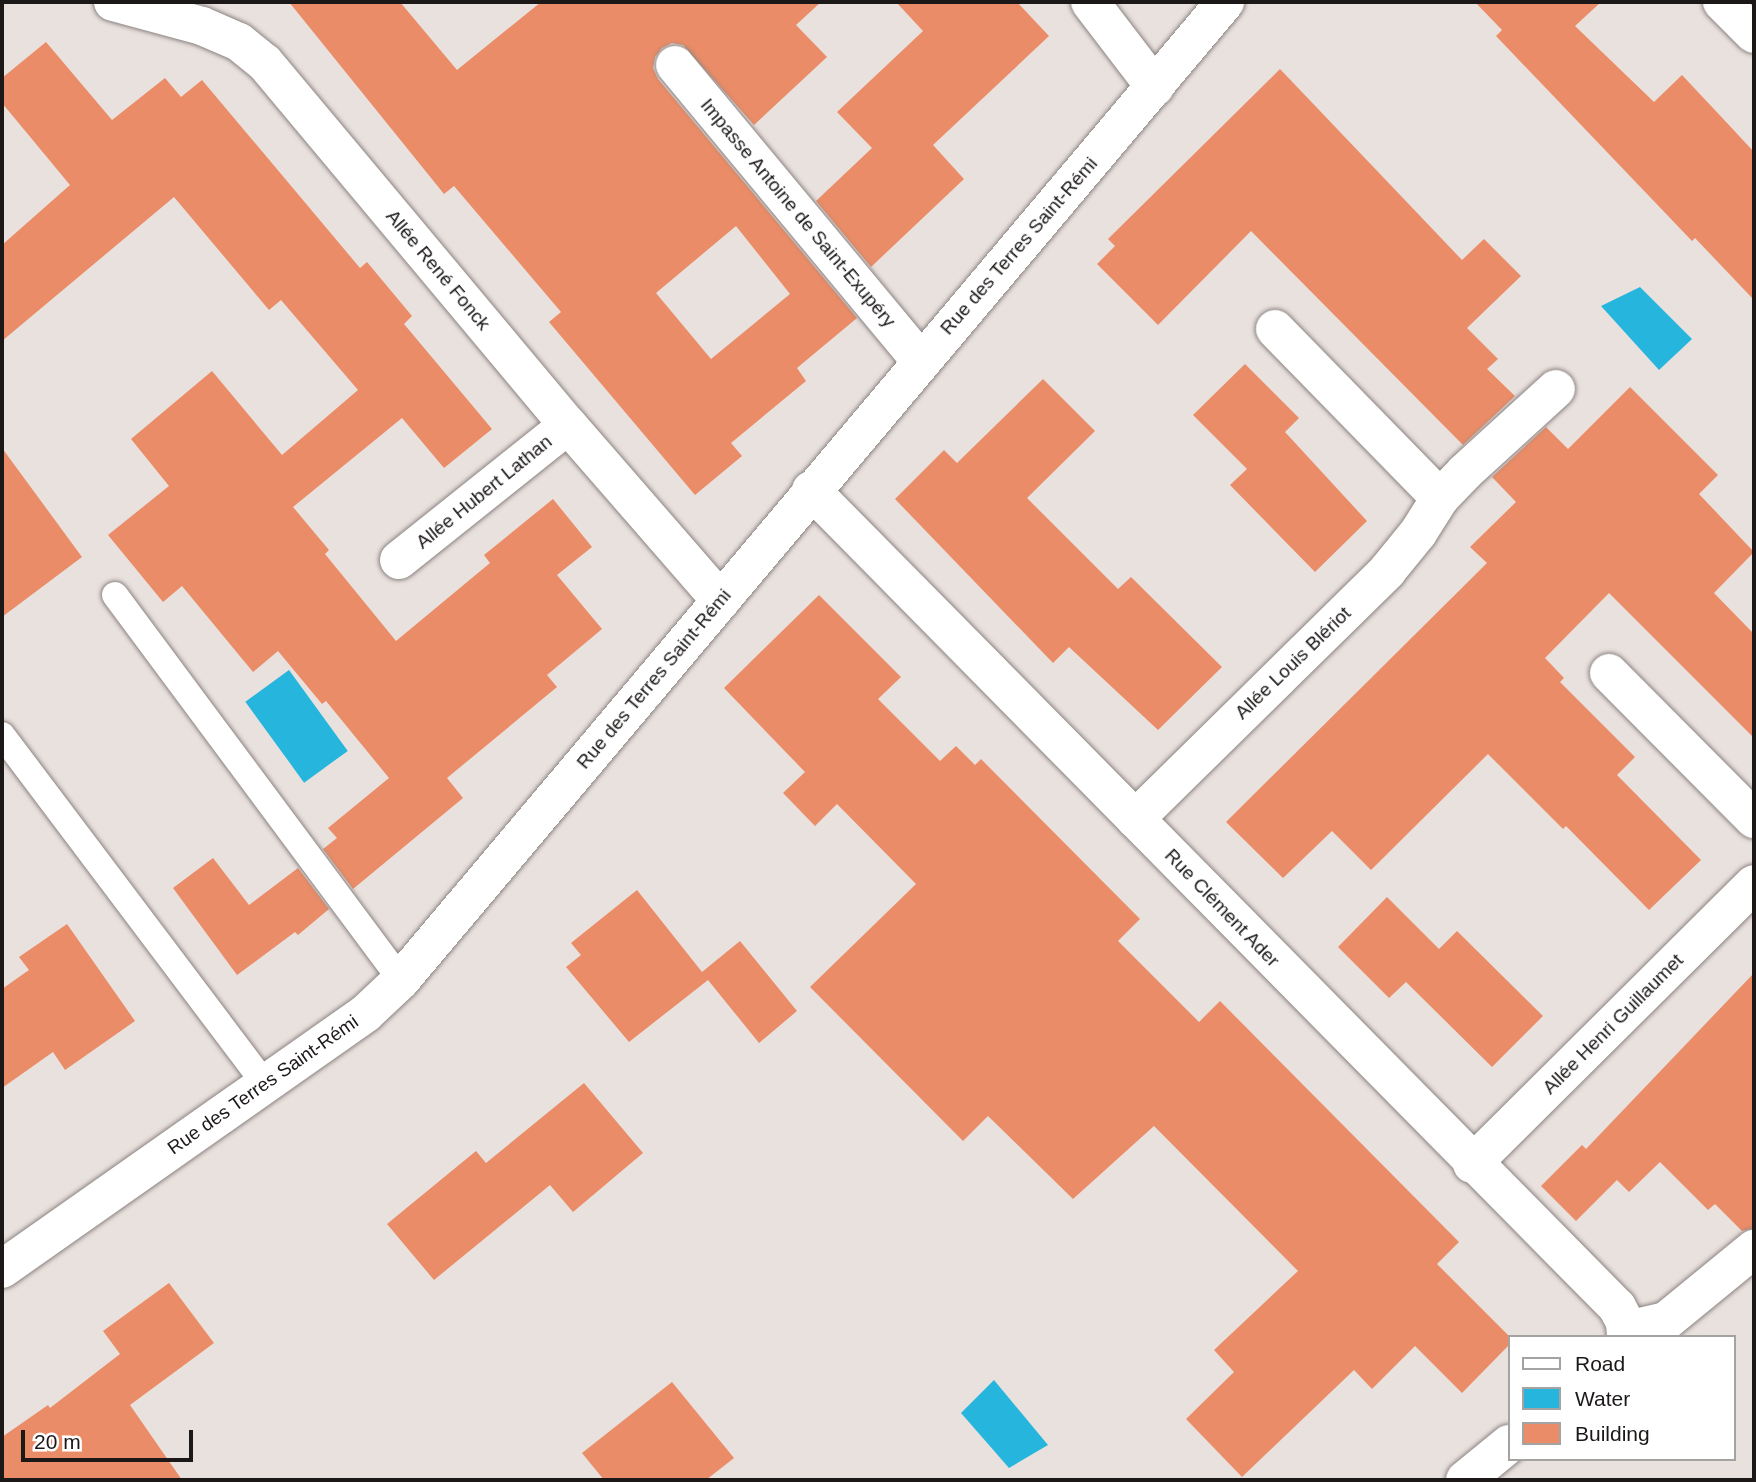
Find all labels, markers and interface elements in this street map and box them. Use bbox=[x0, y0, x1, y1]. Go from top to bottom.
street label: Impasse Antoine de Saint-Exupéry bbox=[695, 94, 901, 332]
street label: Rue des Terres Saint-Rémi bbox=[936, 152, 1102, 340]
street label: Allée René Fonck bbox=[381, 205, 495, 335]
street label: Allée Hubert Lathan bbox=[412, 430, 556, 554]
street label: Rue des Terres Saint-Rémi bbox=[572, 584, 736, 774]
street label: Allée Louis Blériot bbox=[1230, 602, 1356, 724]
street label: Rue Clément Ader bbox=[1160, 844, 1284, 972]
street label: Allée Henri Guillaumet bbox=[1538, 949, 1688, 1099]
street label: Rue des Terres Saint-Rémi bbox=[163, 1010, 363, 1160]
legend bbox=[1508, 1335, 1735, 1461]
text: Road bbox=[1575, 1352, 1625, 1375]
text: Water bbox=[1575, 1387, 1630, 1410]
scale bar bbox=[24, 1416, 196, 1460]
text: Building bbox=[1575, 1422, 1650, 1445]
text: 20 m bbox=[34, 1430, 81, 1453]

